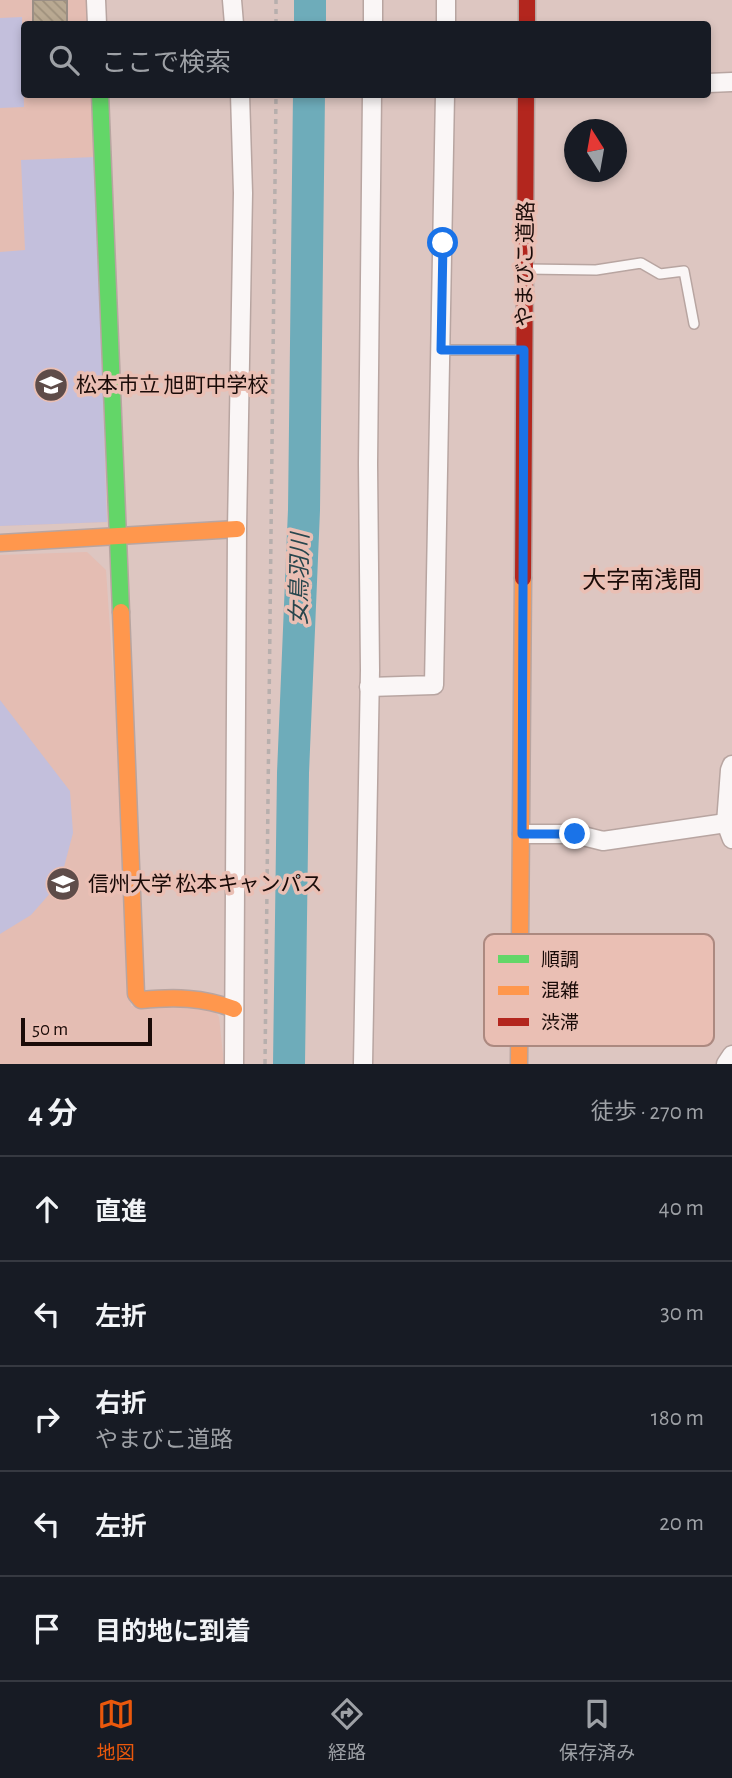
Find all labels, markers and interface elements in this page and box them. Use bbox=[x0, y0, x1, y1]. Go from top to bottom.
search box bbox=[21, 21, 711, 98]
icon: search bbox=[45, 41, 83, 79]
text: ここで検索 bbox=[101, 50, 231, 76]
north arrow bbox=[564, 119, 627, 182]
street label: やまびこ道路 bbox=[513, 201, 537, 327]
route start bbox=[427, 227, 458, 258]
school or university icon: 松本市立 旭町中学校 bbox=[32, 366, 70, 404]
place label: 松本市立 旭町中学校 bbox=[76, 374, 268, 396]
water label: 女鳥羽川 bbox=[286, 530, 313, 625]
district label: 大字南浅間 bbox=[582, 567, 702, 593]
route end bbox=[559, 818, 590, 849]
school or university icon: 信州大学 松本キャンパス bbox=[44, 865, 82, 903]
place label: 信州大学 松本キャンパス bbox=[88, 873, 322, 895]
legend bbox=[484, 934, 714, 1046]
text: 順調 bbox=[541, 950, 579, 970]
text: 混雑 bbox=[541, 980, 579, 1001]
text: 渋滞 bbox=[541, 1012, 579, 1033]
scale bar bbox=[21, 1015, 152, 1047]
text: 50 m bbox=[32, 1020, 68, 1039]
text: 4 分 bbox=[28, 1099, 78, 1129]
text: 徒歩 · 270 m bbox=[591, 1101, 704, 1124]
icon: ahead bbox=[28, 1190, 66, 1228]
text: 40 m bbox=[659, 1197, 704, 1220]
text: 直進 bbox=[95, 1199, 147, 1225]
icon: left bbox=[28, 1295, 66, 1333]
text: 30 m bbox=[660, 1302, 704, 1325]
text: 左折 bbox=[95, 1304, 147, 1330]
text: 右折 bbox=[95, 1391, 147, 1417]
icon: right bbox=[28, 1400, 66, 1438]
text: 180 m bbox=[651, 1407, 704, 1430]
text: やまびこ道路 bbox=[95, 1429, 233, 1452]
icon: left bbox=[28, 1505, 66, 1543]
text: 20 m bbox=[659, 1512, 704, 1535]
text: 左折 bbox=[95, 1514, 147, 1540]
icon: arrive bbox=[28, 1610, 66, 1648]
text: 目的地に到着 bbox=[95, 1619, 251, 1645]
tab: 地図 bbox=[97, 1695, 135, 1765]
tab: 経路 bbox=[328, 1695, 366, 1765]
tab: 保存済み bbox=[559, 1695, 635, 1765]

